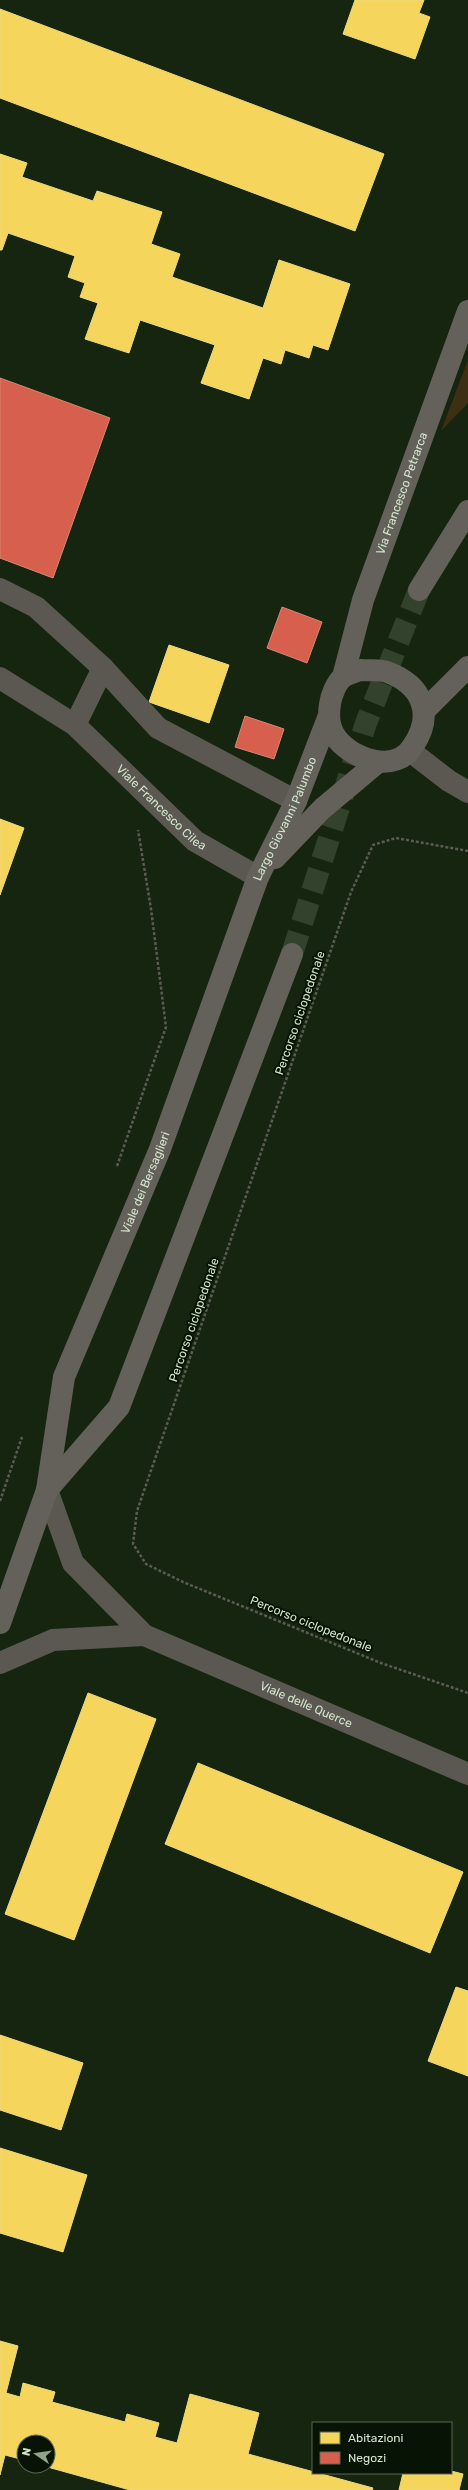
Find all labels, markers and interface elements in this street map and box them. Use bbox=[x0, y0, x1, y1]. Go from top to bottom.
street label: Via Francesco Petrarca bbox=[373, 430, 430, 557]
street label: Largo Giovanni Palumbo bbox=[250, 755, 319, 883]
street label: Viale Francesco Cilea bbox=[114, 762, 209, 853]
street label: Percorso ciclopedonale bbox=[272, 949, 328, 1077]
street label: Viale dei Bersaglieri bbox=[118, 1130, 173, 1236]
street label: Percorso ciclopedonale bbox=[166, 1256, 222, 1384]
street label: Percorso ciclopedonale bbox=[248, 1593, 374, 1655]
street label: Viale delle Querce bbox=[258, 1679, 355, 1731]
legend bbox=[312, 2422, 452, 2474]
text: Abitazioni bbox=[348, 2431, 404, 2445]
north arrow bbox=[16, 2434, 56, 2474]
text: N bbox=[20, 2446, 34, 2457]
text: Negozi bbox=[348, 2451, 386, 2465]

